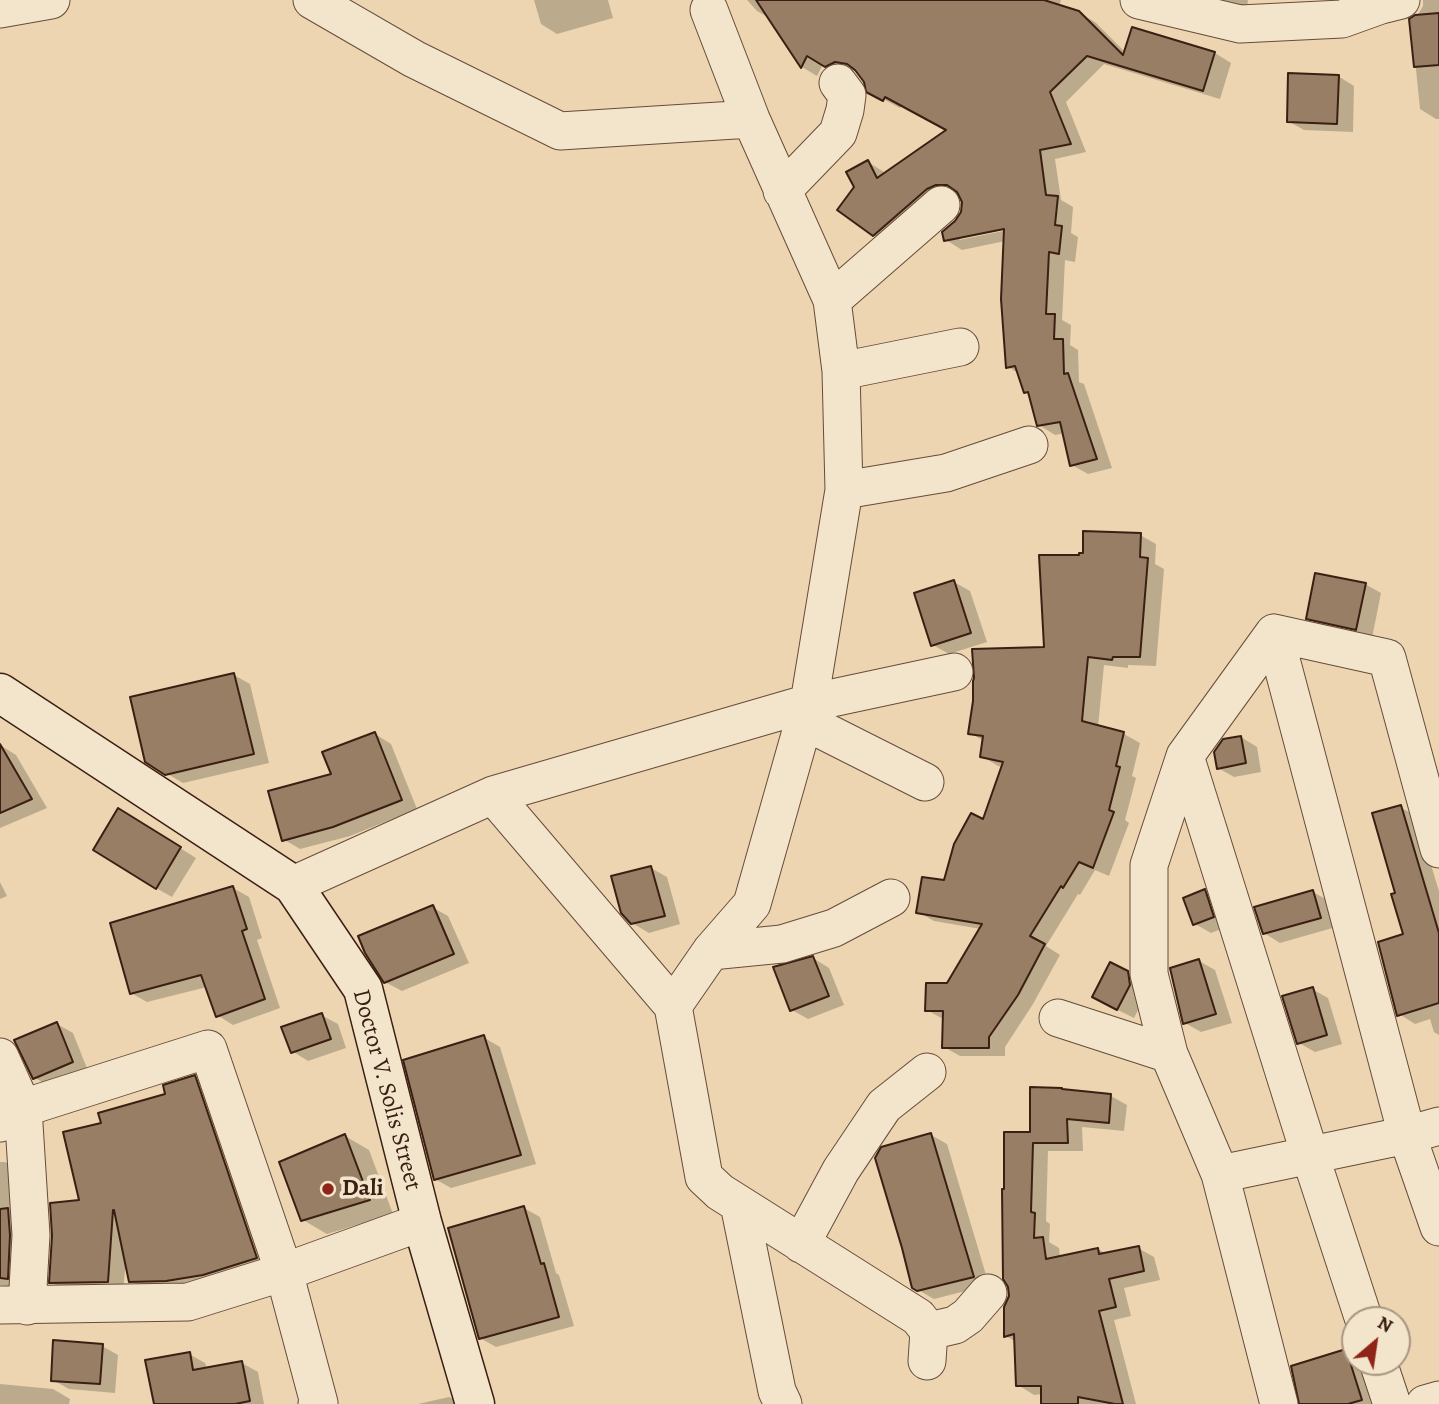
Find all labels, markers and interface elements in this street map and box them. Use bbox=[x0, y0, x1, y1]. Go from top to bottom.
street label: Doctor V. Solis Street bbox=[345, 986, 427, 1194]
place label: Dali bbox=[342, 1175, 383, 1203]
marker: Dali bbox=[320, 1181, 336, 1197]
north arrow bbox=[1341, 1306, 1411, 1376]
text: N bbox=[1373, 1310, 1398, 1339]

